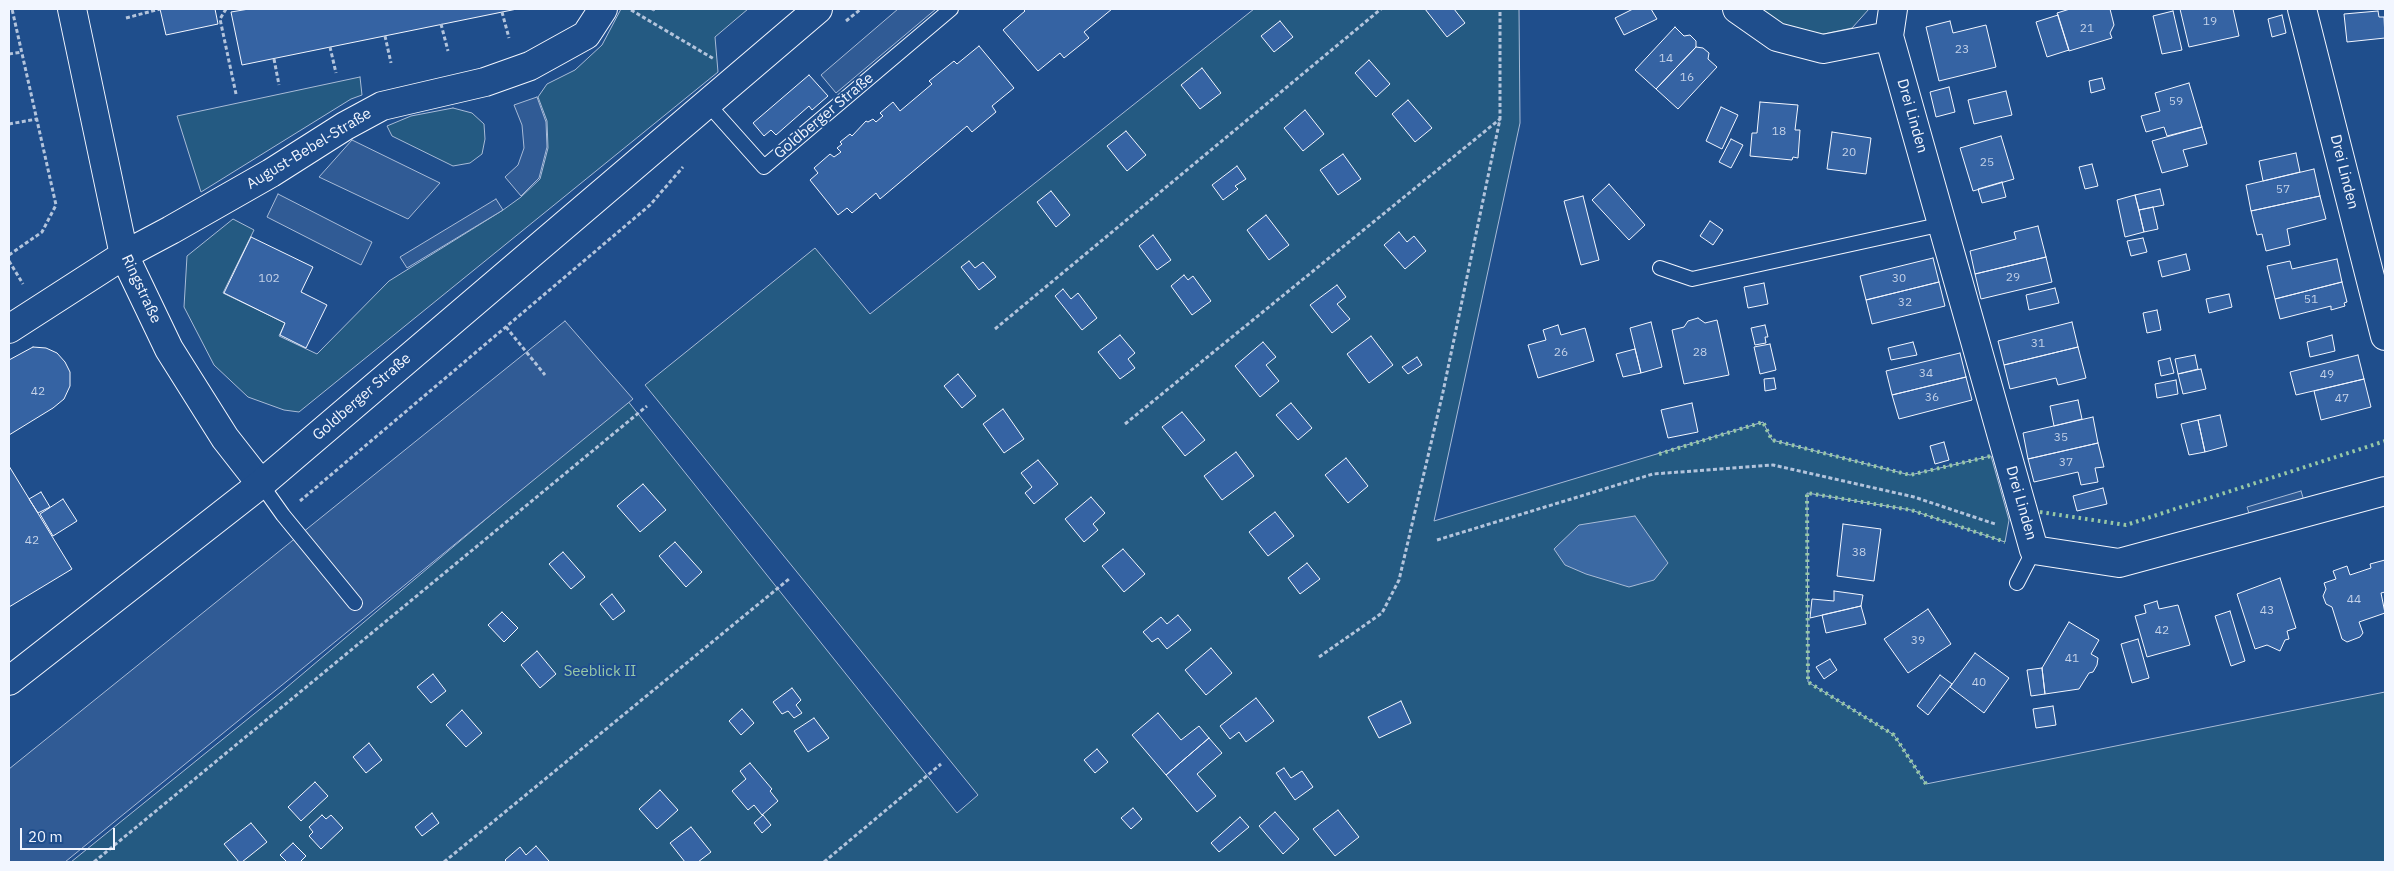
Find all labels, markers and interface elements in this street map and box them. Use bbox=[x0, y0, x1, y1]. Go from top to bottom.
house number: 19 bbox=[2203, 15, 2217, 29]
house number: 21 bbox=[2080, 22, 2094, 36]
house number: 23 bbox=[1955, 43, 1969, 57]
house number: 14 bbox=[1659, 52, 1673, 66]
street label: Goldberger Straße bbox=[771, 69, 877, 163]
house number: 16 bbox=[1680, 71, 1694, 85]
street label: Drei Linden bbox=[1893, 77, 1931, 155]
house number: 59 bbox=[2169, 95, 2183, 109]
street label: August-Bebel-Straße bbox=[243, 105, 375, 193]
house number: 18 bbox=[1772, 125, 1786, 139]
street label: Drei Linden bbox=[2326, 133, 2362, 211]
house number: 20 bbox=[1842, 146, 1856, 160]
house number: 25 bbox=[1980, 156, 1994, 170]
house number: 57 bbox=[2276, 183, 2290, 197]
street label: Ringstraße bbox=[117, 252, 165, 326]
house number: 29 bbox=[2006, 271, 2020, 285]
house number: 102 bbox=[258, 272, 280, 286]
house number: 30 bbox=[1892, 272, 1906, 286]
house number: 51 bbox=[2304, 293, 2318, 307]
house number: 32 bbox=[1898, 296, 1912, 310]
house number: 31 bbox=[2031, 337, 2045, 351]
house number: 26 bbox=[1554, 346, 1568, 360]
house number: 28 bbox=[1693, 346, 1707, 360]
street label: Goldberger Straße bbox=[309, 350, 415, 444]
house number: 34 bbox=[1919, 367, 1933, 381]
house number: 49 bbox=[2320, 368, 2334, 382]
house number: 42 bbox=[31, 385, 45, 399]
house number: 36 bbox=[1925, 391, 1939, 405]
house number: 47 bbox=[2335, 392, 2349, 406]
house number: 35 bbox=[2054, 431, 2068, 445]
house number: 37 bbox=[2059, 456, 2073, 470]
street label: Drei Linden bbox=[2002, 464, 2040, 542]
house number: 42 bbox=[25, 534, 39, 548]
house number: 38 bbox=[1852, 546, 1866, 560]
house number: 44 bbox=[2347, 593, 2361, 607]
house number: 43 bbox=[2260, 604, 2274, 618]
house number: 42 bbox=[2155, 624, 2169, 638]
house number: 39 bbox=[1911, 634, 1925, 648]
house number: 41 bbox=[2065, 652, 2079, 666]
park label: Seeblick II bbox=[564, 663, 636, 681]
house number: 40 bbox=[1972, 676, 1986, 690]
scale bar bbox=[22, 818, 118, 850]
text: 20 m bbox=[28, 827, 63, 846]

